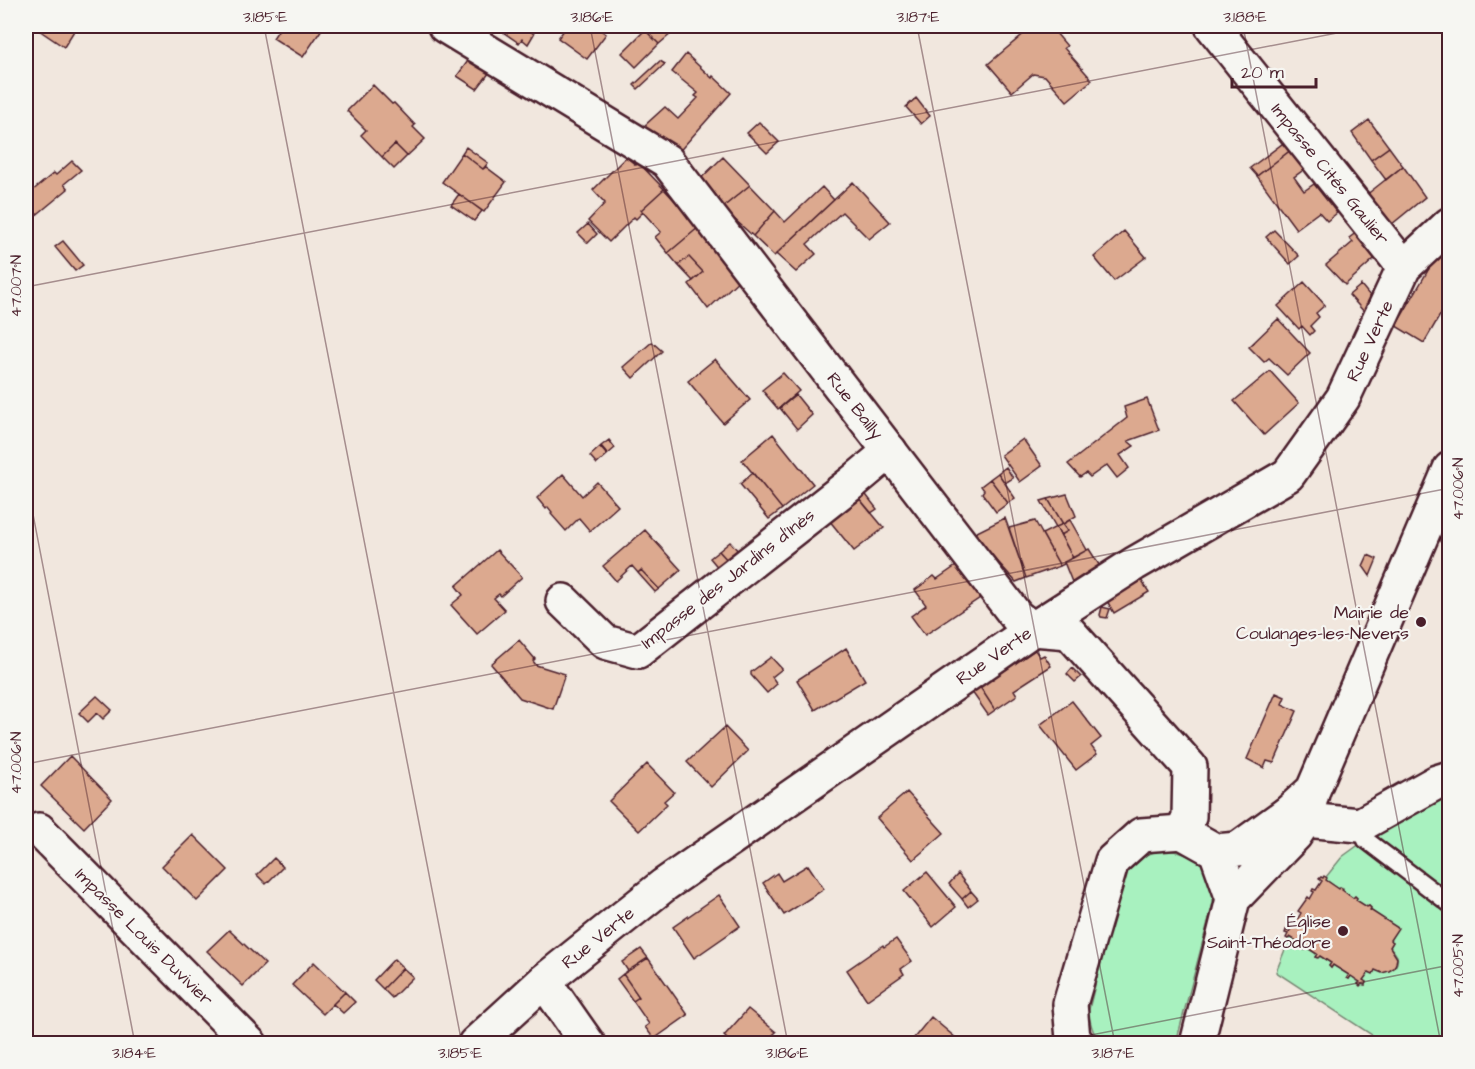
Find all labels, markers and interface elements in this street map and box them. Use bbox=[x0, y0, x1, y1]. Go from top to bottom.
text: 3.185°E bbox=[243, 7, 287, 28]
text: 3.186°E bbox=[571, 7, 614, 28]
text: 3.187°E bbox=[897, 7, 940, 28]
text: 3.188°E bbox=[1223, 7, 1267, 28]
scale bar bbox=[1232, 51, 1316, 89]
text: 20 m bbox=[1241, 60, 1284, 85]
street label: Impasse Cités Gaulier bbox=[1265, 98, 1395, 250]
text: 47.007°N bbox=[6, 255, 27, 317]
street label: Rue Verte bbox=[1340, 296, 1400, 386]
street label: Rue Bailly bbox=[820, 367, 889, 446]
text: 47.006°N bbox=[1448, 458, 1469, 520]
street label: Impasse des Jardins d'Inès bbox=[636, 503, 820, 655]
place label: Mairie de Coulanges-les-Nevers bbox=[1236, 600, 1409, 647]
marker: Mairie de Coulanges-les-Nevers bbox=[1414, 615, 1428, 629]
street label: Rue Verte bbox=[951, 621, 1037, 691]
text: 47.006°N bbox=[6, 732, 27, 794]
street label: Impasse Louis Duvivier bbox=[69, 862, 219, 1012]
street label: Rue Verte bbox=[556, 901, 640, 975]
place label: Église Saint-Théodore bbox=[1207, 909, 1331, 955]
marker: Église Saint-Théodore bbox=[1336, 924, 1350, 938]
text: 47.005°N bbox=[1448, 934, 1469, 998]
text: 3.184°E bbox=[112, 1043, 156, 1064]
text: 3.185°E bbox=[438, 1043, 482, 1064]
text: 3.186°E bbox=[766, 1043, 809, 1064]
text: 3.187°E bbox=[1092, 1043, 1135, 1064]

